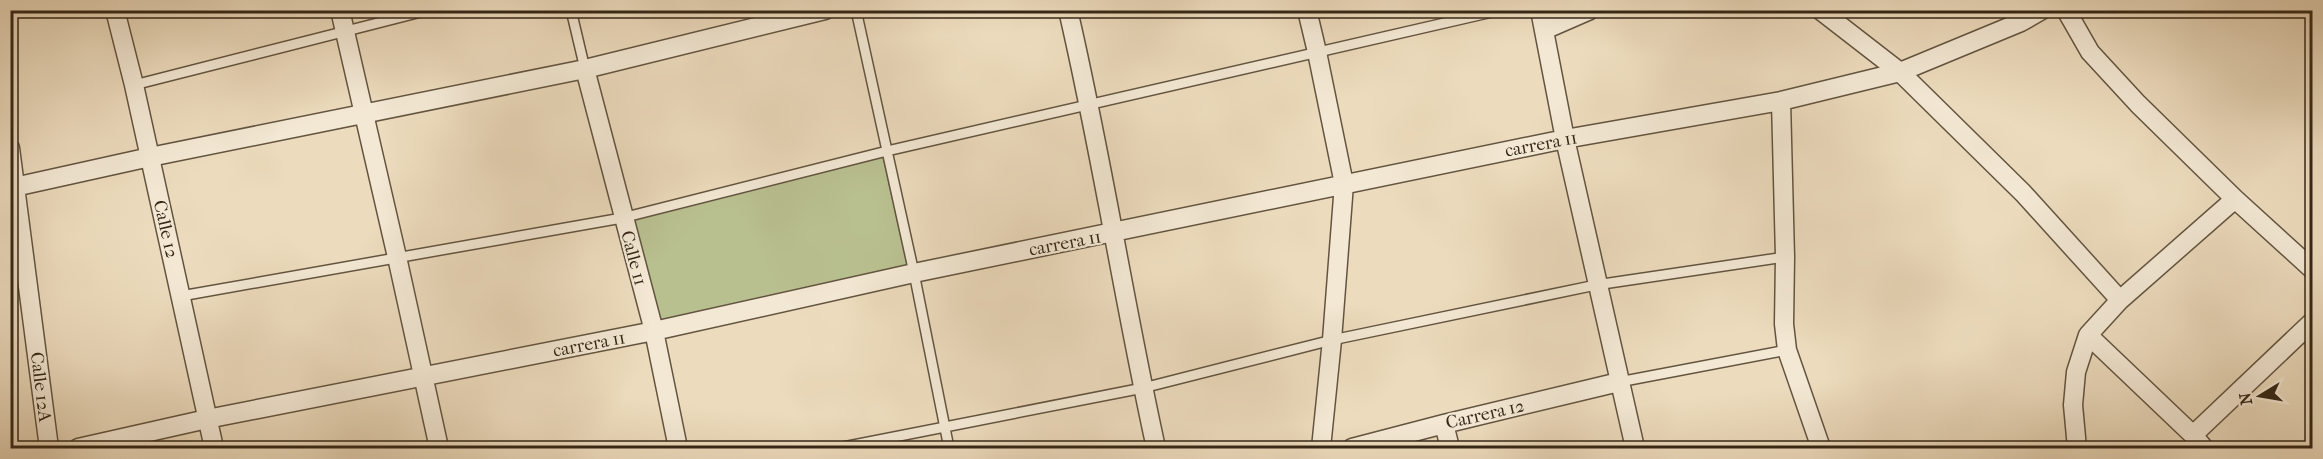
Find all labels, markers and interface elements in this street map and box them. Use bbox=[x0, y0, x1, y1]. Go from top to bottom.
street label: carrera 11 bbox=[1503, 127, 1579, 162]
street label: Calle 12 bbox=[149, 198, 182, 260]
street label: carrera 11 bbox=[1027, 226, 1103, 261]
street label: Calle 11 bbox=[616, 228, 651, 288]
street label: carrera 11 bbox=[551, 327, 627, 362]
street label: Calle 12A bbox=[26, 351, 55, 424]
north arrow bbox=[2230, 366, 2290, 426]
text: N bbox=[2235, 390, 2256, 407]
street label: Carrera 12 bbox=[1444, 395, 1526, 434]

